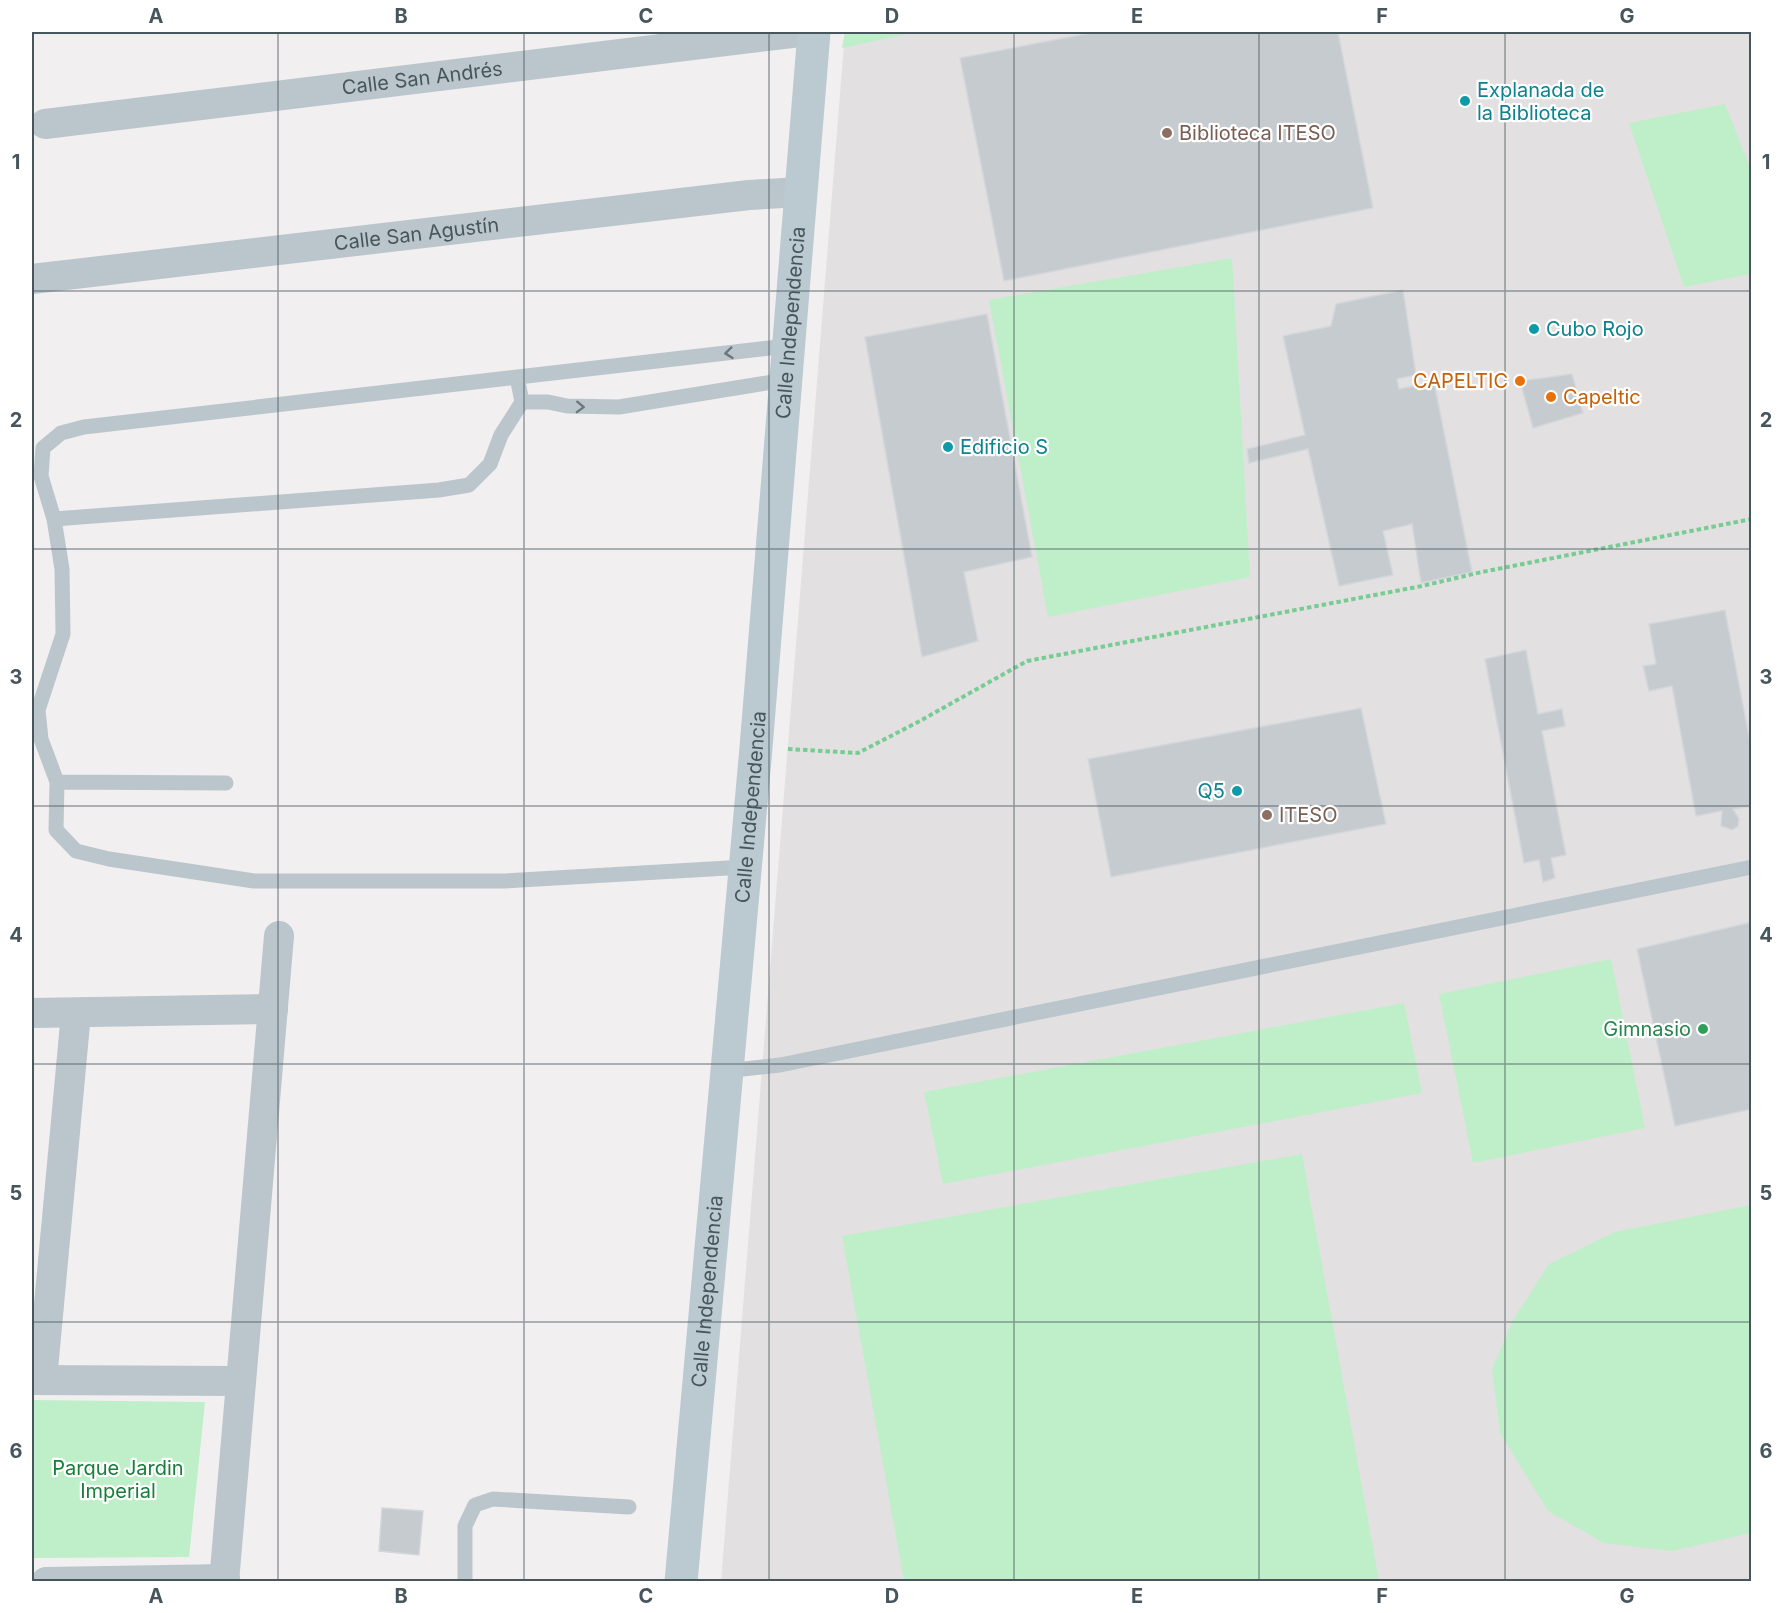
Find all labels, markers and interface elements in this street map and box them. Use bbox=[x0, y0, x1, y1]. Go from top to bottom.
text: A bbox=[149, 4, 164, 28]
text: B bbox=[394, 4, 408, 28]
text: C bbox=[639, 4, 653, 28]
text: D bbox=[885, 4, 899, 28]
text: E bbox=[1131, 4, 1143, 28]
text: F bbox=[1376, 4, 1388, 28]
text: G bbox=[1619, 4, 1635, 28]
street label: Calle San Andrés bbox=[341, 56, 504, 100]
place label: Explanada de la Biblioteca bbox=[1477, 78, 1604, 125]
marker: Explanada de la Biblioteca bbox=[1458, 94, 1472, 108]
place label: Biblioteca ITESO bbox=[1179, 121, 1336, 145]
marker: Biblioteca ITESO bbox=[1160, 126, 1174, 140]
text: 1 bbox=[12, 150, 20, 174]
text: 1 bbox=[1762, 150, 1770, 174]
street label: Calle San Agustín bbox=[333, 212, 500, 256]
street label: Calle Independencia bbox=[771, 226, 810, 420]
place label: Cubo Rojo bbox=[1546, 317, 1644, 341]
marker: Cubo Rojo bbox=[1527, 322, 1541, 336]
one-way arrow bbox=[725, 346, 734, 359]
place label: CAPELTIC bbox=[1413, 369, 1508, 393]
marker: CAPELTIC bbox=[1513, 374, 1527, 388]
place label: Capeltic bbox=[1563, 385, 1641, 409]
marker: Capeltic bbox=[1544, 390, 1558, 404]
one-way arrow bbox=[575, 400, 584, 413]
text: 2 bbox=[10, 408, 22, 432]
text: 2 bbox=[1760, 408, 1772, 432]
place label: Edificio S bbox=[960, 435, 1048, 459]
marker: Edificio S bbox=[941, 440, 955, 454]
text: 3 bbox=[10, 665, 22, 689]
text: 3 bbox=[1760, 665, 1772, 689]
street label: Calle Independencia bbox=[730, 710, 771, 904]
place label: Q5 bbox=[1198, 779, 1225, 803]
marker: Q5 bbox=[1230, 784, 1244, 798]
place label: ITESO bbox=[1279, 803, 1337, 827]
marker: ITESO bbox=[1260, 808, 1274, 822]
text: 4 bbox=[9, 923, 23, 947]
text: 4 bbox=[1759, 923, 1773, 947]
place label: Gimnasio bbox=[1603, 1017, 1691, 1041]
marker: Gimnasio bbox=[1696, 1022, 1710, 1036]
text: 5 bbox=[10, 1181, 22, 1205]
text: 5 bbox=[1760, 1181, 1772, 1205]
street label: Calle Independencia bbox=[687, 1194, 728, 1388]
text: 6 bbox=[10, 1439, 23, 1463]
text: 6 bbox=[1760, 1439, 1773, 1463]
park label: Parque Jardin Imperial bbox=[52, 1456, 184, 1503]
text: A bbox=[149, 1584, 164, 1608]
text: B bbox=[394, 1584, 408, 1608]
text: C bbox=[639, 1584, 653, 1608]
text: D bbox=[885, 1584, 899, 1608]
text: E bbox=[1131, 1584, 1143, 1608]
text: F bbox=[1376, 1584, 1388, 1608]
text: G bbox=[1619, 1584, 1635, 1608]

